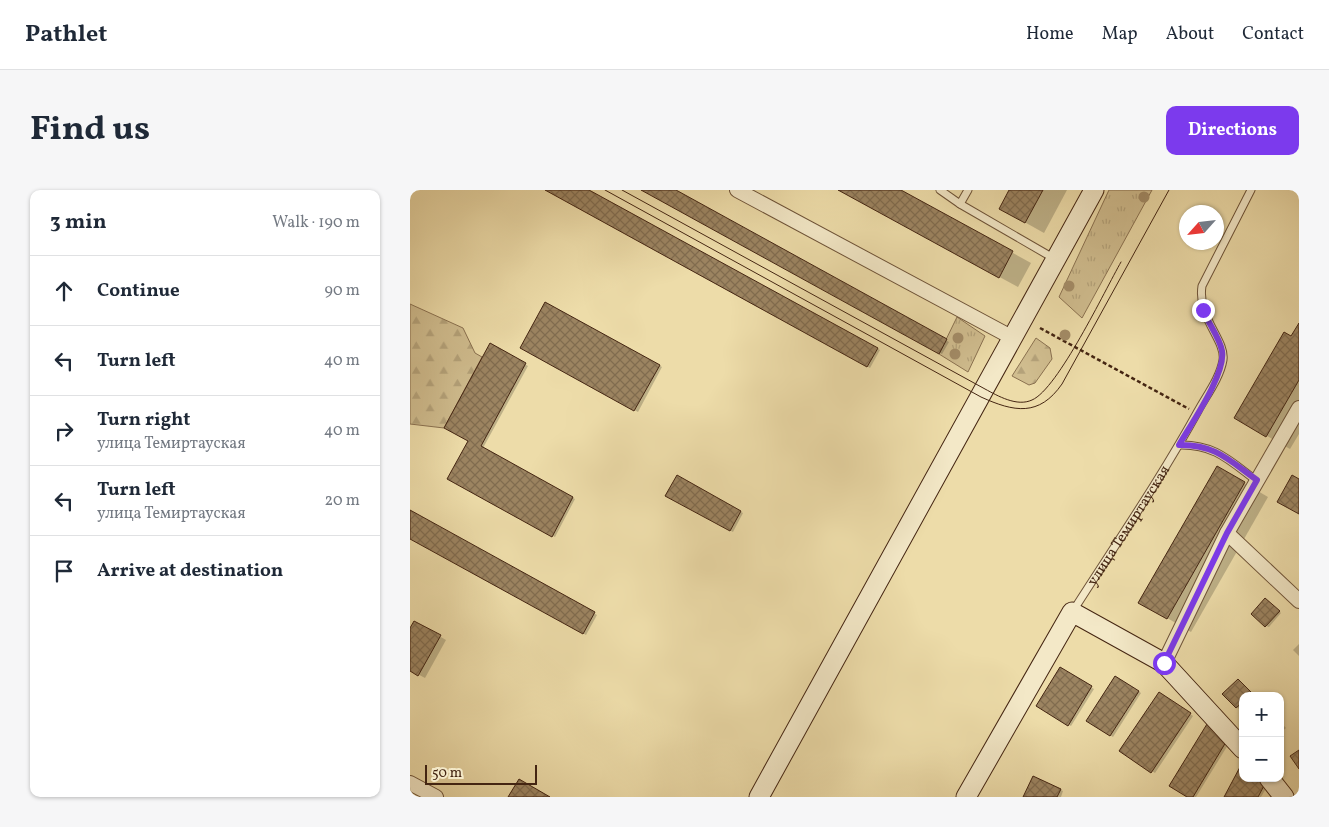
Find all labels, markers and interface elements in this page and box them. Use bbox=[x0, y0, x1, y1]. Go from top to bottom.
text: Pathlet bbox=[25, 18, 107, 52]
text: Home bbox=[1026, 22, 1074, 47]
text: Map bbox=[1102, 22, 1138, 47]
text: About bbox=[1166, 22, 1214, 47]
text: Contact bbox=[1242, 22, 1304, 47]
text: Find us bbox=[30, 106, 150, 154]
button: Directions bbox=[1166, 106, 1299, 155]
north arrow bbox=[1179, 205, 1224, 250]
text: 3 min bbox=[50, 208, 106, 237]
text: Walk · 190 m bbox=[272, 212, 360, 234]
icon: ahead bbox=[50, 277, 78, 305]
text: Continue bbox=[97, 278, 180, 304]
text: 90 m bbox=[324, 280, 360, 302]
route end bbox=[1192, 299, 1215, 322]
icon: left bbox=[50, 347, 78, 375]
text: Turn left bbox=[97, 348, 176, 374]
text: 40 m bbox=[324, 350, 360, 372]
text: Turn right bbox=[97, 407, 190, 433]
icon: right bbox=[50, 417, 78, 445]
text: 40 m bbox=[324, 420, 360, 442]
text: улица Темиртауская bbox=[97, 433, 246, 455]
street label: улица Темиртауская bbox=[1083, 462, 1176, 590]
text: Turn left bbox=[97, 477, 176, 503]
icon: left bbox=[50, 487, 78, 515]
text: 20 m bbox=[325, 490, 360, 512]
text: улица Темиртауская bbox=[97, 503, 246, 525]
icon: arrive bbox=[50, 557, 78, 585]
text: Arrive at destination bbox=[97, 558, 283, 584]
route start bbox=[1153, 652, 1176, 675]
map controls bbox=[1239, 692, 1284, 782]
button: + bbox=[1239, 692, 1284, 737]
button: − bbox=[1239, 737, 1284, 782]
scale bar bbox=[425, 762, 538, 785]
text: 50 m bbox=[432, 764, 462, 783]

